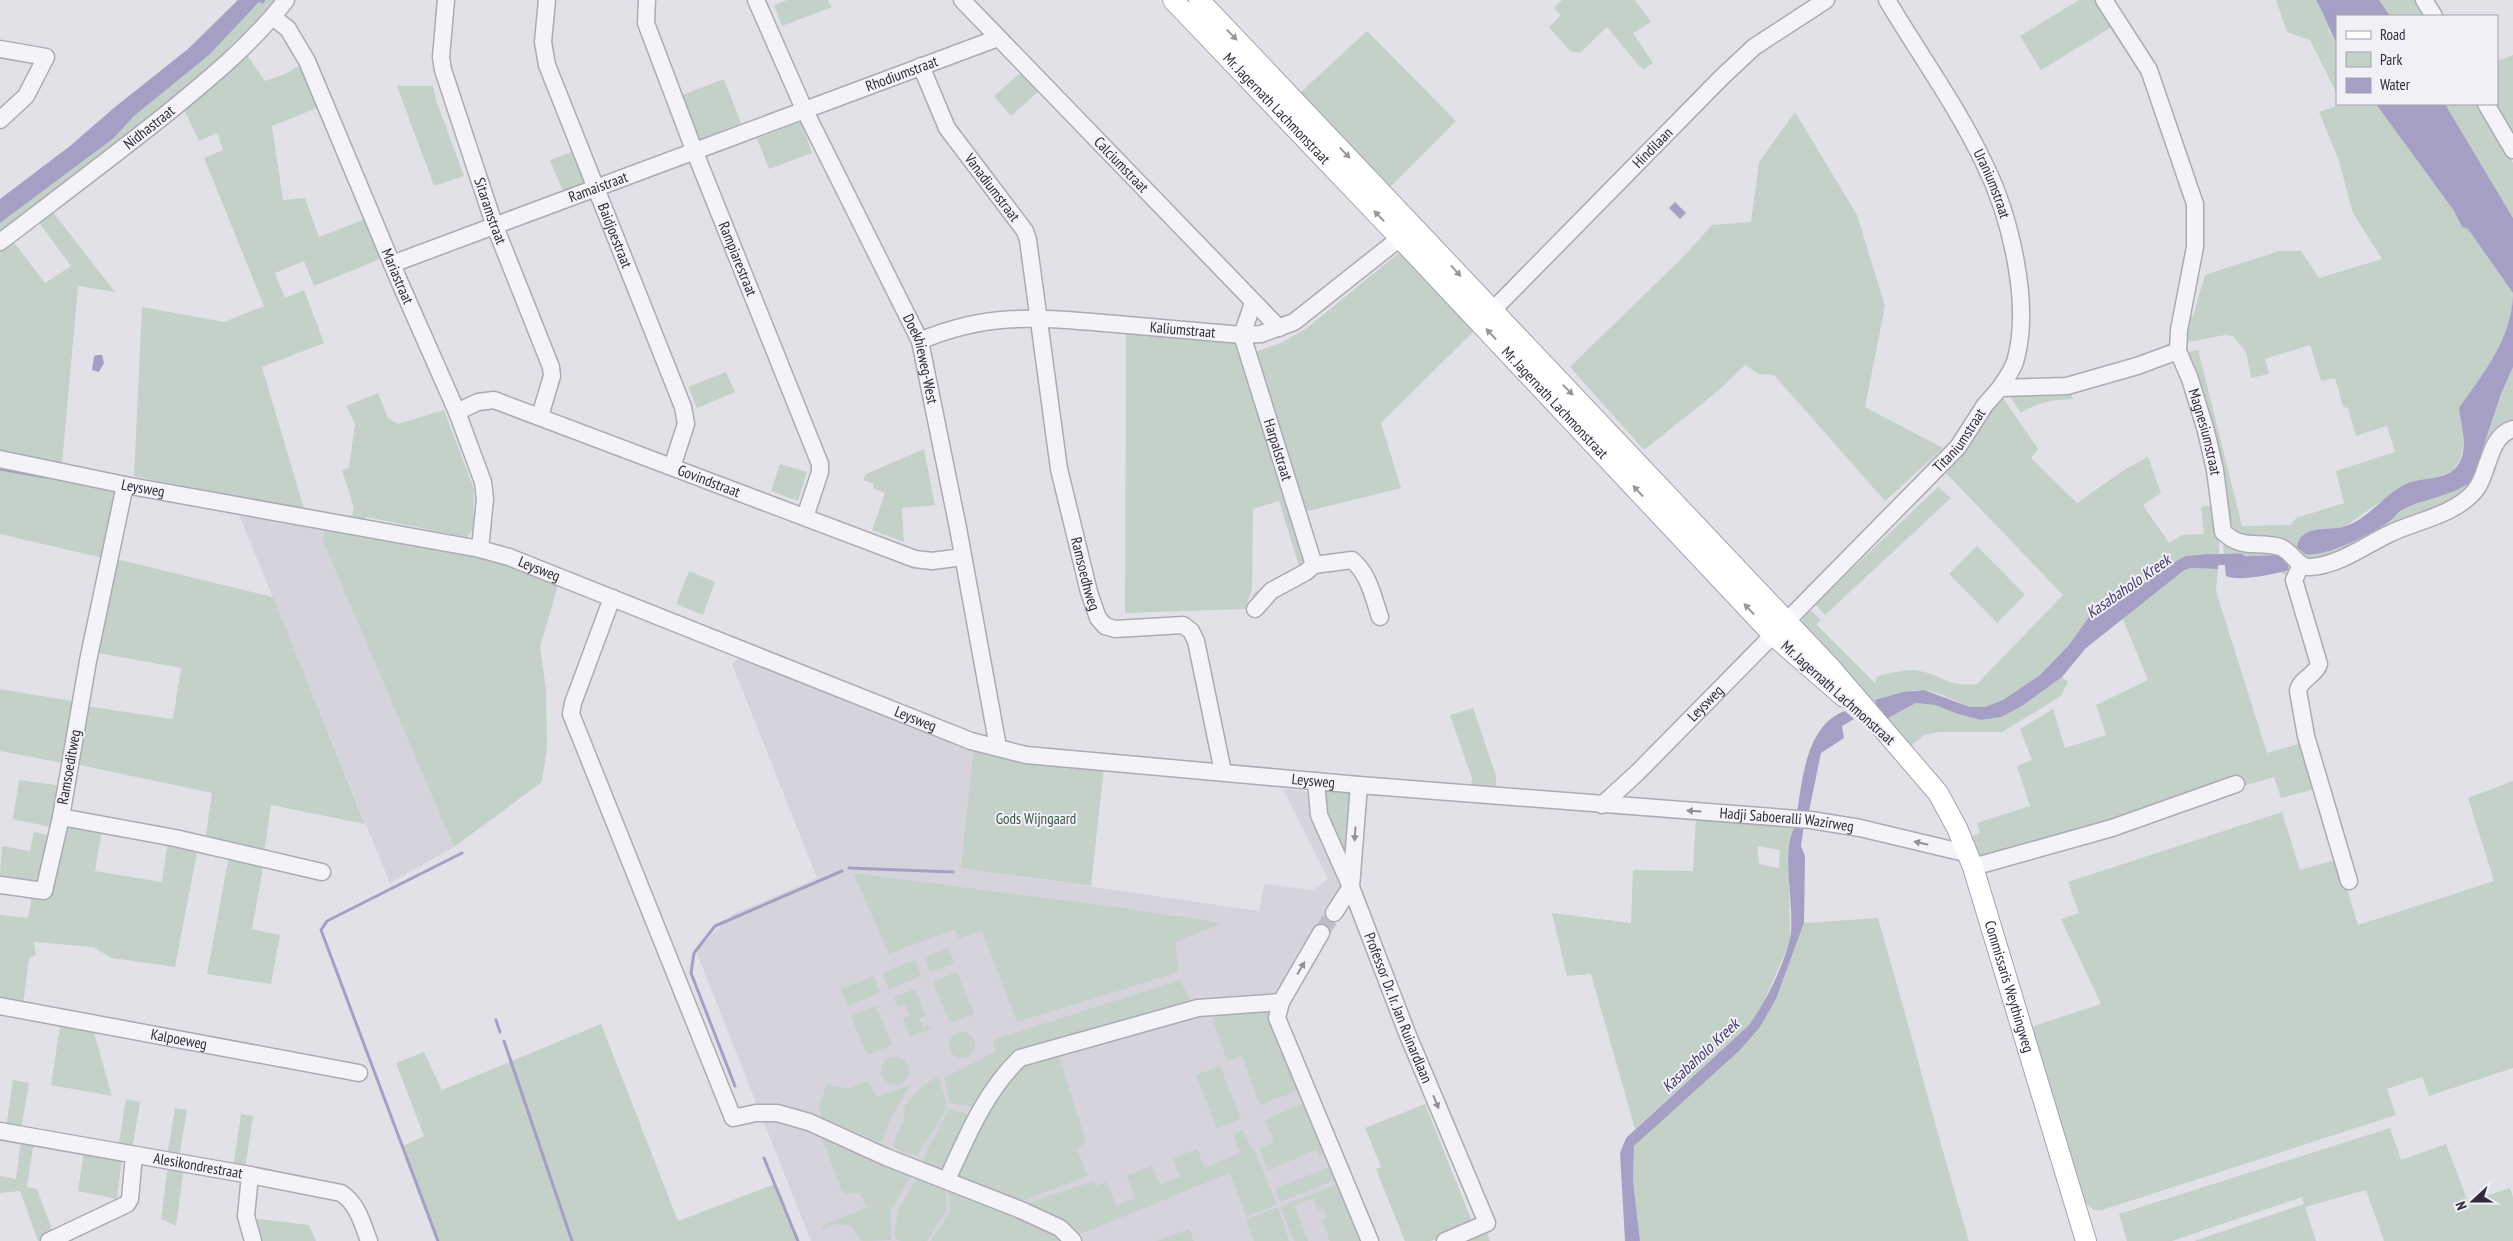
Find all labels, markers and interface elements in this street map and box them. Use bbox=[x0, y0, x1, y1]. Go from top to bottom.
legend bbox=[2336, 15, 2498, 105]
text: Road bbox=[2380, 25, 2406, 44]
one-way arrow bbox=[1226, 29, 1238, 41]
street label: Mr. Jagernath Lachmonstraat bbox=[1219, 48, 1335, 168]
text: Park bbox=[2380, 50, 2402, 69]
street label: Rhodiumstraat bbox=[863, 51, 940, 96]
text: Water bbox=[2380, 75, 2411, 94]
street label: Nidhastraat bbox=[119, 101, 178, 153]
street label: Hindilaan bbox=[1628, 123, 1676, 172]
street label: Calciumstraat bbox=[1090, 132, 1153, 196]
street label: Uraniumstraat bbox=[1970, 145, 2015, 220]
one-way arrow bbox=[1339, 147, 1351, 159]
street label: Vanadiumstraat bbox=[960, 149, 1024, 225]
street label: Ramaistraat bbox=[566, 167, 630, 206]
street label: Sitaramstraat bbox=[470, 175, 511, 247]
street label: Baidjoestraat bbox=[594, 200, 637, 271]
one-way arrow bbox=[1373, 210, 1385, 222]
street label: Rampiarestraat bbox=[715, 219, 762, 299]
street label: Mariastraat bbox=[378, 246, 418, 307]
one-way arrow bbox=[1450, 265, 1462, 277]
street label: Doekhieweg-West bbox=[899, 311, 943, 405]
street label: Kaliumstraat bbox=[1149, 317, 1216, 342]
one-way arrow bbox=[1485, 329, 1497, 341]
street label: Mr. Jagernath Lachmonstraat bbox=[1498, 342, 1612, 463]
one-way arrow bbox=[1561, 383, 1573, 395]
street label: Magnesiumstraat bbox=[2185, 386, 2226, 476]
street label: Titaniumstraat bbox=[1929, 405, 1989, 476]
street label: Harpalstraat bbox=[1260, 416, 1297, 483]
street label: Govindstraat bbox=[675, 460, 743, 501]
street label: Leysweg bbox=[120, 475, 166, 501]
one-way arrow bbox=[1632, 485, 1644, 497]
street label: Ramsoedhweg bbox=[1067, 535, 1105, 613]
water label: Kasabaholo Kreek bbox=[2082, 549, 2175, 622]
street label: Leysweg bbox=[516, 552, 563, 585]
one-way arrow bbox=[1743, 604, 1755, 616]
street label: Mr. Jagernath Lachmonstraat bbox=[1777, 636, 1899, 749]
street label: Leysweg bbox=[1683, 681, 1727, 725]
street label: Leysweg bbox=[892, 702, 939, 735]
street label: Ramsoeditweg bbox=[53, 728, 84, 806]
street label: Leysweg bbox=[1291, 769, 1336, 792]
street label: Hadji Saboeralli Wazirweg bbox=[1719, 803, 1855, 836]
one-way arrow bbox=[1685, 806, 1701, 814]
park label: Gods Wijngaard bbox=[996, 809, 1076, 828]
one-way arrow bbox=[1351, 826, 1359, 842]
one-way arrow bbox=[1914, 839, 1929, 847]
street label: Commissaris Weythingweg bbox=[1981, 918, 2038, 1055]
street label: Professor Dr. Ir. Jan Ruinardlaan bbox=[1360, 930, 1437, 1086]
one-way arrow bbox=[1296, 961, 1305, 974]
water label: Kasabaholo Kreek bbox=[1657, 1013, 1744, 1096]
street label: Kalpoeweg bbox=[149, 1024, 209, 1053]
one-way arrow bbox=[1433, 1095, 1440, 1110]
street label: Alesikondrestraat bbox=[152, 1148, 244, 1183]
north arrow bbox=[2448, 1176, 2498, 1226]
text: N bbox=[2451, 1199, 2471, 1212]

